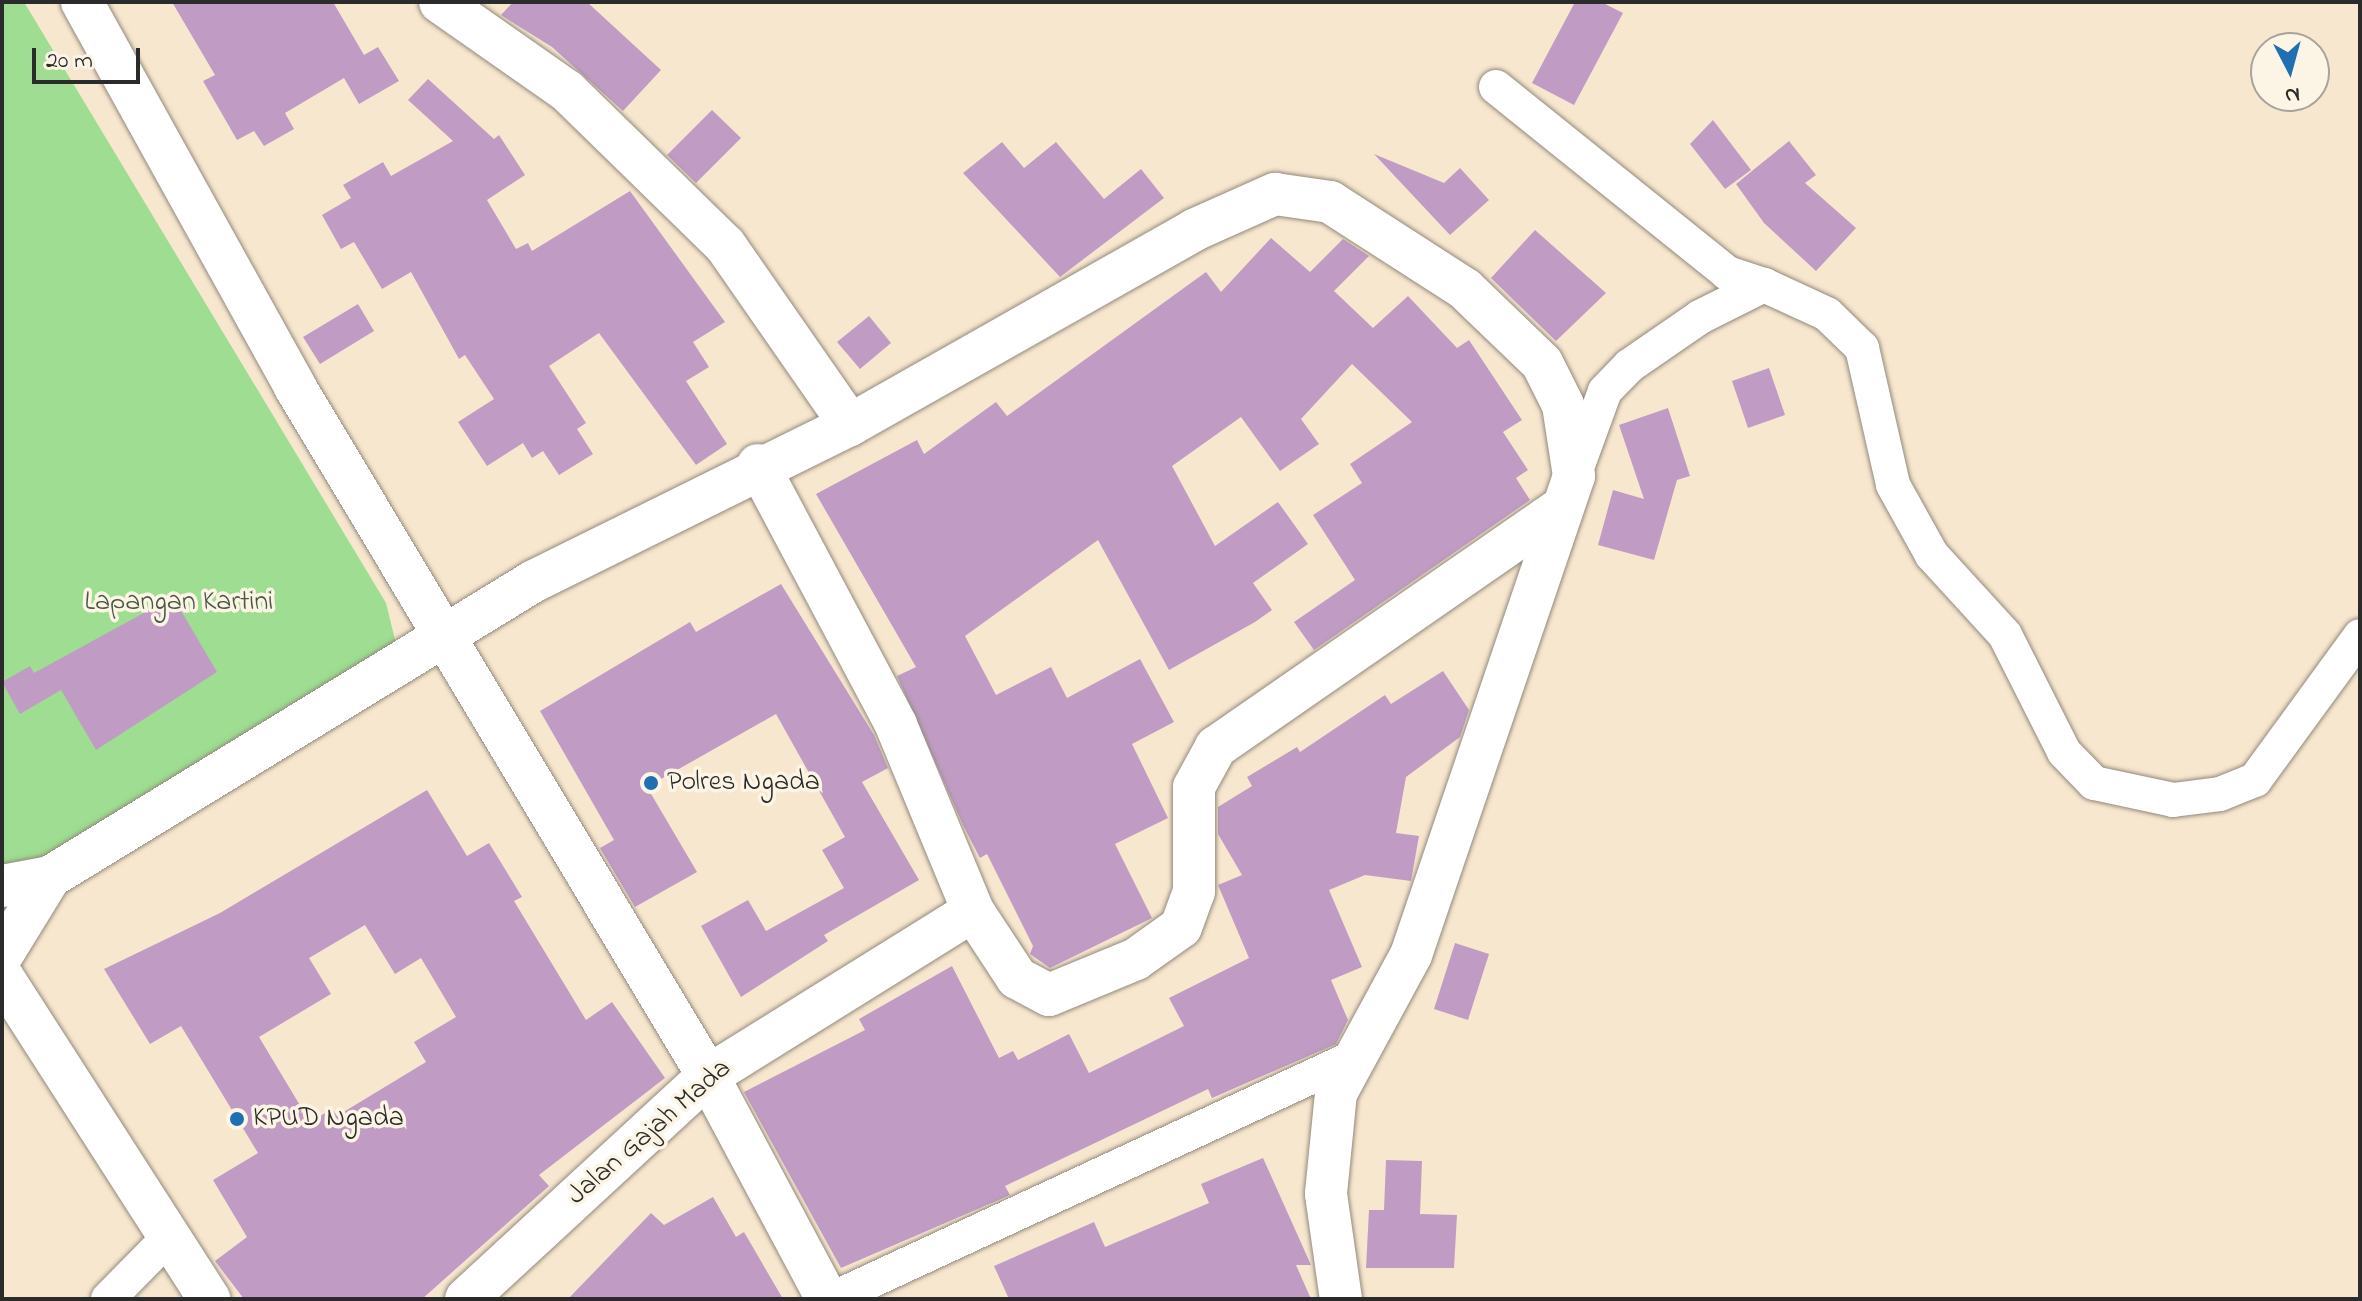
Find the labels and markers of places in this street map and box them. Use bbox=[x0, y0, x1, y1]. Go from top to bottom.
place label: Polres Ngada bbox=[667, 766, 820, 800]
marker: Polres Ngada bbox=[642, 774, 660, 792]
place label: KPUD Ngada bbox=[253, 1102, 404, 1136]
marker: KPUD Ngada bbox=[228, 1110, 246, 1128]

